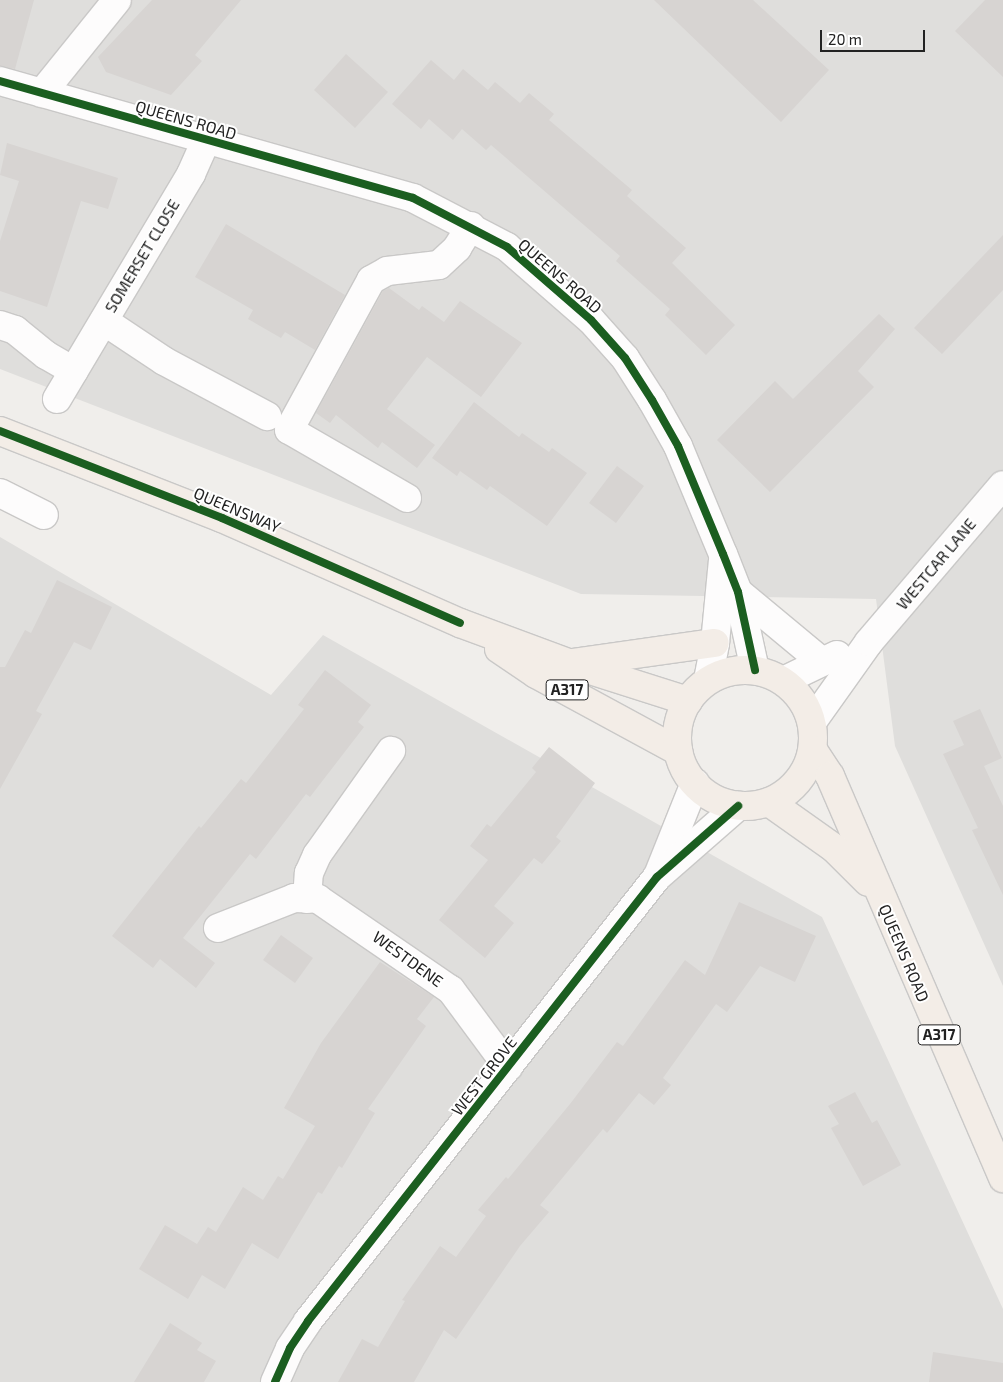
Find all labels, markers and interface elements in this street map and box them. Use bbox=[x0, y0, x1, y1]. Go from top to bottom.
scale bar bbox=[823, 20, 928, 52]
text: 20 m bbox=[828, 30, 862, 48]
street label: QUEENS ROAD bbox=[133, 96, 239, 144]
street label: SOMERSET CLOSE bbox=[101, 196, 183, 316]
street label: QUEENS ROAD bbox=[514, 235, 606, 317]
street label: QUEENSWAY bbox=[191, 483, 283, 537]
street label: WESTCAR LANE bbox=[892, 515, 980, 613]
road number: A317 bbox=[544, 678, 590, 702]
street label: QUEENS ROAD bbox=[875, 901, 933, 1005]
street label: WESTDENE bbox=[369, 927, 447, 991]
road number: A317 bbox=[916, 1022, 962, 1048]
street label: WEST GROVE bbox=[447, 1033, 521, 1119]

